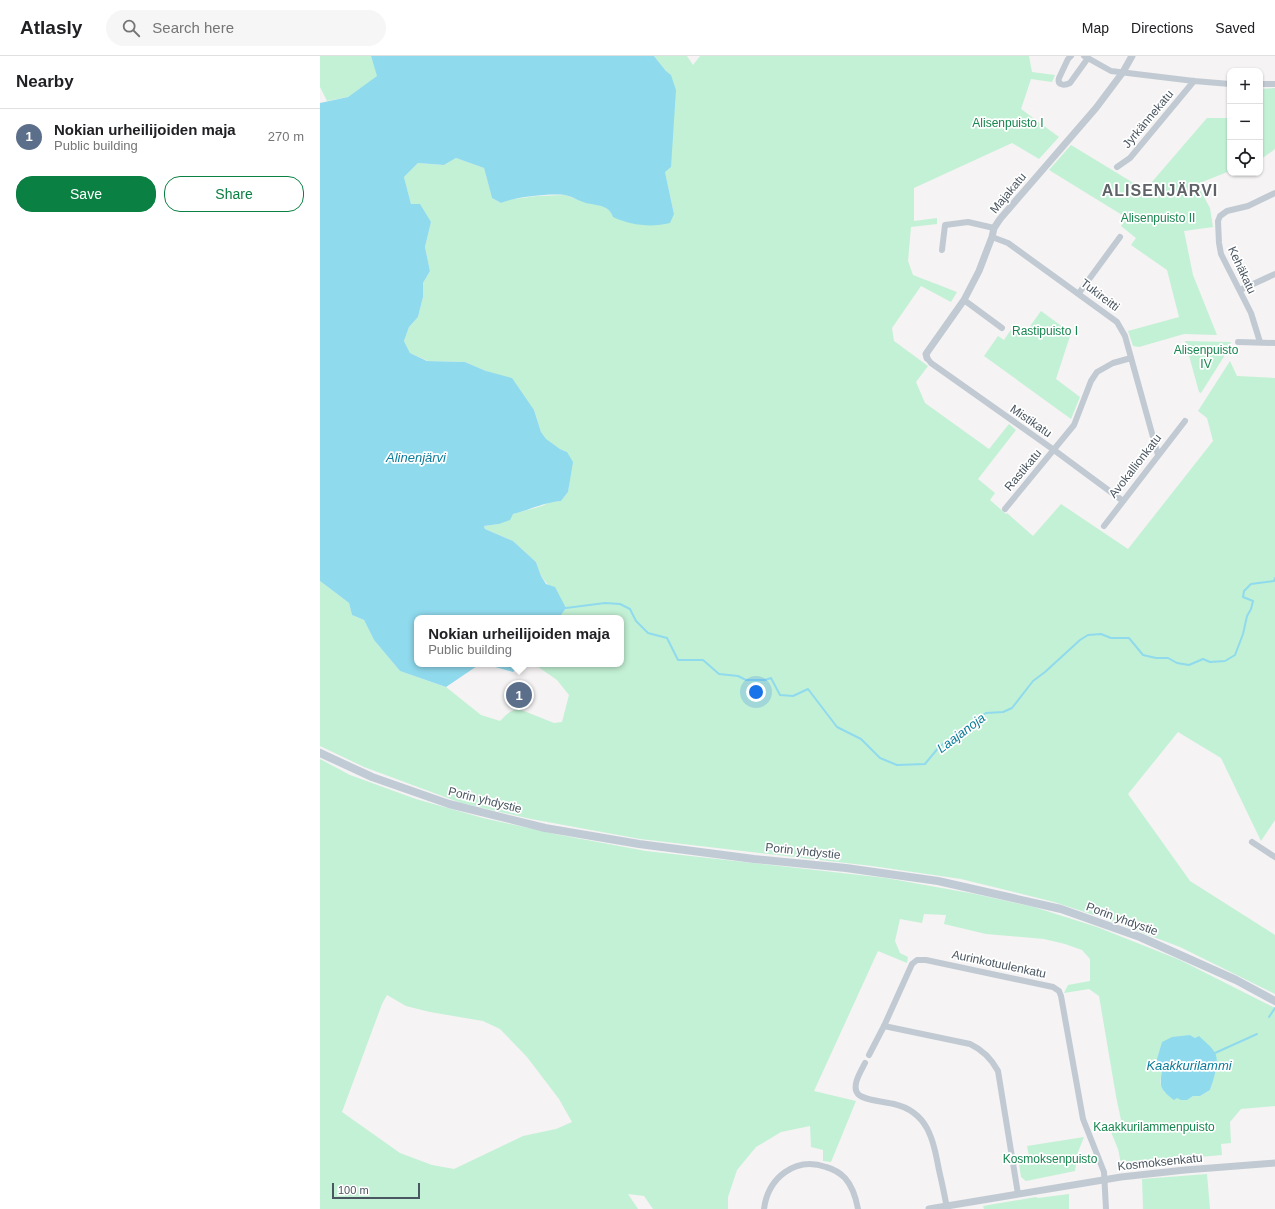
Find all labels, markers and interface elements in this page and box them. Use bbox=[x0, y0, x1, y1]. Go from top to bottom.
search box bbox=[106, 10, 386, 46]
text: Atlasly bbox=[20, 17, 82, 38]
icon: search bbox=[120, 17, 142, 39]
text: Search here bbox=[152, 19, 234, 36]
text: Map bbox=[1082, 20, 1109, 36]
text: Directions bbox=[1131, 20, 1193, 36]
text: Saved bbox=[1215, 20, 1255, 36]
map controls bbox=[1227, 68, 1263, 176]
button: + bbox=[1227, 68, 1263, 104]
text: Nearby bbox=[16, 72, 74, 91]
street label: Jyrkännekatu bbox=[1120, 87, 1176, 151]
button: − bbox=[1227, 104, 1263, 140]
park label: Alisenpuisto I bbox=[972, 116, 1044, 130]
text: Nokian urheilijoiden maja bbox=[54, 121, 236, 138]
text: 1 bbox=[25, 129, 33, 144]
text: 270 m bbox=[268, 129, 304, 144]
text: Public building bbox=[54, 138, 138, 153]
button: locate bbox=[1227, 140, 1263, 176]
street label: Majakatu bbox=[987, 170, 1029, 216]
button: Save bbox=[16, 176, 156, 212]
button: Share bbox=[164, 176, 304, 212]
district label: ALISENJÄRVI bbox=[1102, 182, 1218, 199]
park label: Alisenpuisto II bbox=[1121, 211, 1195, 225]
street label: Kehäkatu bbox=[1225, 244, 1259, 296]
street label: Tukireitti bbox=[1078, 276, 1122, 314]
park label: Rastipuisto I bbox=[1012, 324, 1078, 338]
park label: Alisenpuisto IV bbox=[1174, 343, 1239, 371]
street label: Mistikatu bbox=[1008, 402, 1054, 440]
street label: Avokallionkatu bbox=[1106, 431, 1164, 501]
street label: Rastikatu bbox=[1002, 446, 1044, 494]
water label: Alinenjärvi bbox=[385, 450, 447, 465]
popup bbox=[414, 615, 624, 667]
text: Nokian urheilijoiden maja bbox=[428, 625, 610, 642]
text: Public building bbox=[428, 642, 512, 657]
pin: 1 bbox=[506, 680, 532, 710]
your location bbox=[746, 682, 766, 702]
water label: Laajanoja bbox=[934, 710, 988, 756]
street label: Porin yhdystie bbox=[447, 784, 524, 816]
street label: Porin yhdystie bbox=[765, 840, 842, 862]
street label: Porin yhdystie bbox=[1084, 900, 1160, 939]
street label: Aurinkotuulenkatu bbox=[951, 947, 1047, 981]
water label: Kaakkurilammi bbox=[1146, 1058, 1233, 1073]
park label: Kaakkurilammenpuisto bbox=[1093, 1120, 1215, 1134]
street label: Kosmoksenkatu bbox=[1117, 1151, 1203, 1173]
park label: Kosmoksenpuisto bbox=[1003, 1152, 1098, 1166]
scale bar bbox=[332, 1181, 420, 1200]
text: 100 m bbox=[338, 1184, 369, 1196]

